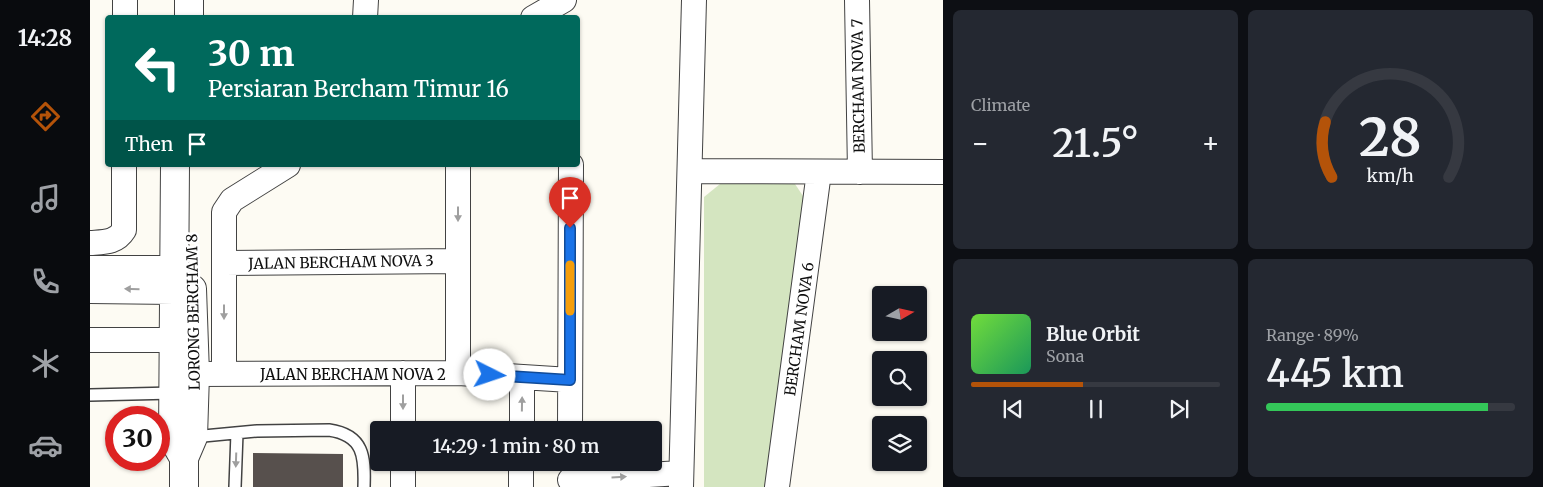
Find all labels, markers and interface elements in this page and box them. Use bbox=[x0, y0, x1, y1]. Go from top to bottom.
street label: BERCHAM NOVA 7 bbox=[847, 18, 869, 153]
text: 14:28 bbox=[18, 24, 72, 52]
text: 30 m bbox=[208, 32, 294, 76]
icon: left bbox=[125, 35, 190, 100]
text: Persiaran Bercham Timur 16 bbox=[208, 75, 509, 103]
text: Climate bbox=[971, 95, 1030, 115]
icon: directions bbox=[28, 99, 63, 134]
text: 28 bbox=[1359, 105, 1422, 170]
text: 21.5° bbox=[1052, 120, 1139, 167]
text: − bbox=[971, 125, 990, 161]
text: + bbox=[1201, 125, 1220, 161]
icon: arrive bbox=[183, 130, 211, 158]
text: Then bbox=[125, 132, 173, 156]
text: km/h bbox=[1367, 164, 1414, 187]
pin bbox=[549, 177, 591, 228]
icon: music bbox=[28, 181, 63, 216]
icon: arrive bbox=[556, 184, 584, 212]
one-way arrow bbox=[454, 206, 462, 222]
street label: LORONG BERCHAM 8 bbox=[182, 233, 204, 390]
street label: JALAN BERCHAM NOVA 3 bbox=[247, 251, 434, 273]
street label: BERCHAM NOVA 6 bbox=[780, 261, 818, 397]
icon: phone bbox=[28, 264, 63, 299]
one-way arrow bbox=[124, 285, 140, 293]
north arrow bbox=[872, 286, 928, 341]
map controls bbox=[872, 286, 927, 471]
one-way arrow bbox=[220, 304, 228, 320]
text: Blue Orbit bbox=[1046, 322, 1140, 346]
text: Range · 89% bbox=[1266, 325, 1359, 345]
icon: climate bbox=[28, 346, 63, 381]
text: Sona bbox=[1046, 346, 1084, 366]
position arrow bbox=[463, 348, 515, 400]
text: 445 km bbox=[1266, 350, 1404, 397]
button: search bbox=[872, 351, 927, 406]
street label: JALAN BERCHAM NOVA 2 bbox=[259, 365, 446, 384]
one-way arrow bbox=[399, 394, 407, 410]
one-way arrow bbox=[518, 395, 526, 411]
icon: previous bbox=[999, 395, 1027, 423]
icon: pause bbox=[1082, 395, 1110, 423]
icon: next bbox=[1165, 395, 1193, 423]
speed limit sign: 30 bbox=[105, 406, 170, 471]
button: layers bbox=[872, 416, 927, 471]
icon: car bbox=[28, 428, 63, 463]
text: 14:29 · 1 min · 80 m bbox=[432, 434, 600, 458]
one-way arrow bbox=[232, 452, 240, 468]
one-way arrow bbox=[611, 473, 627, 481]

